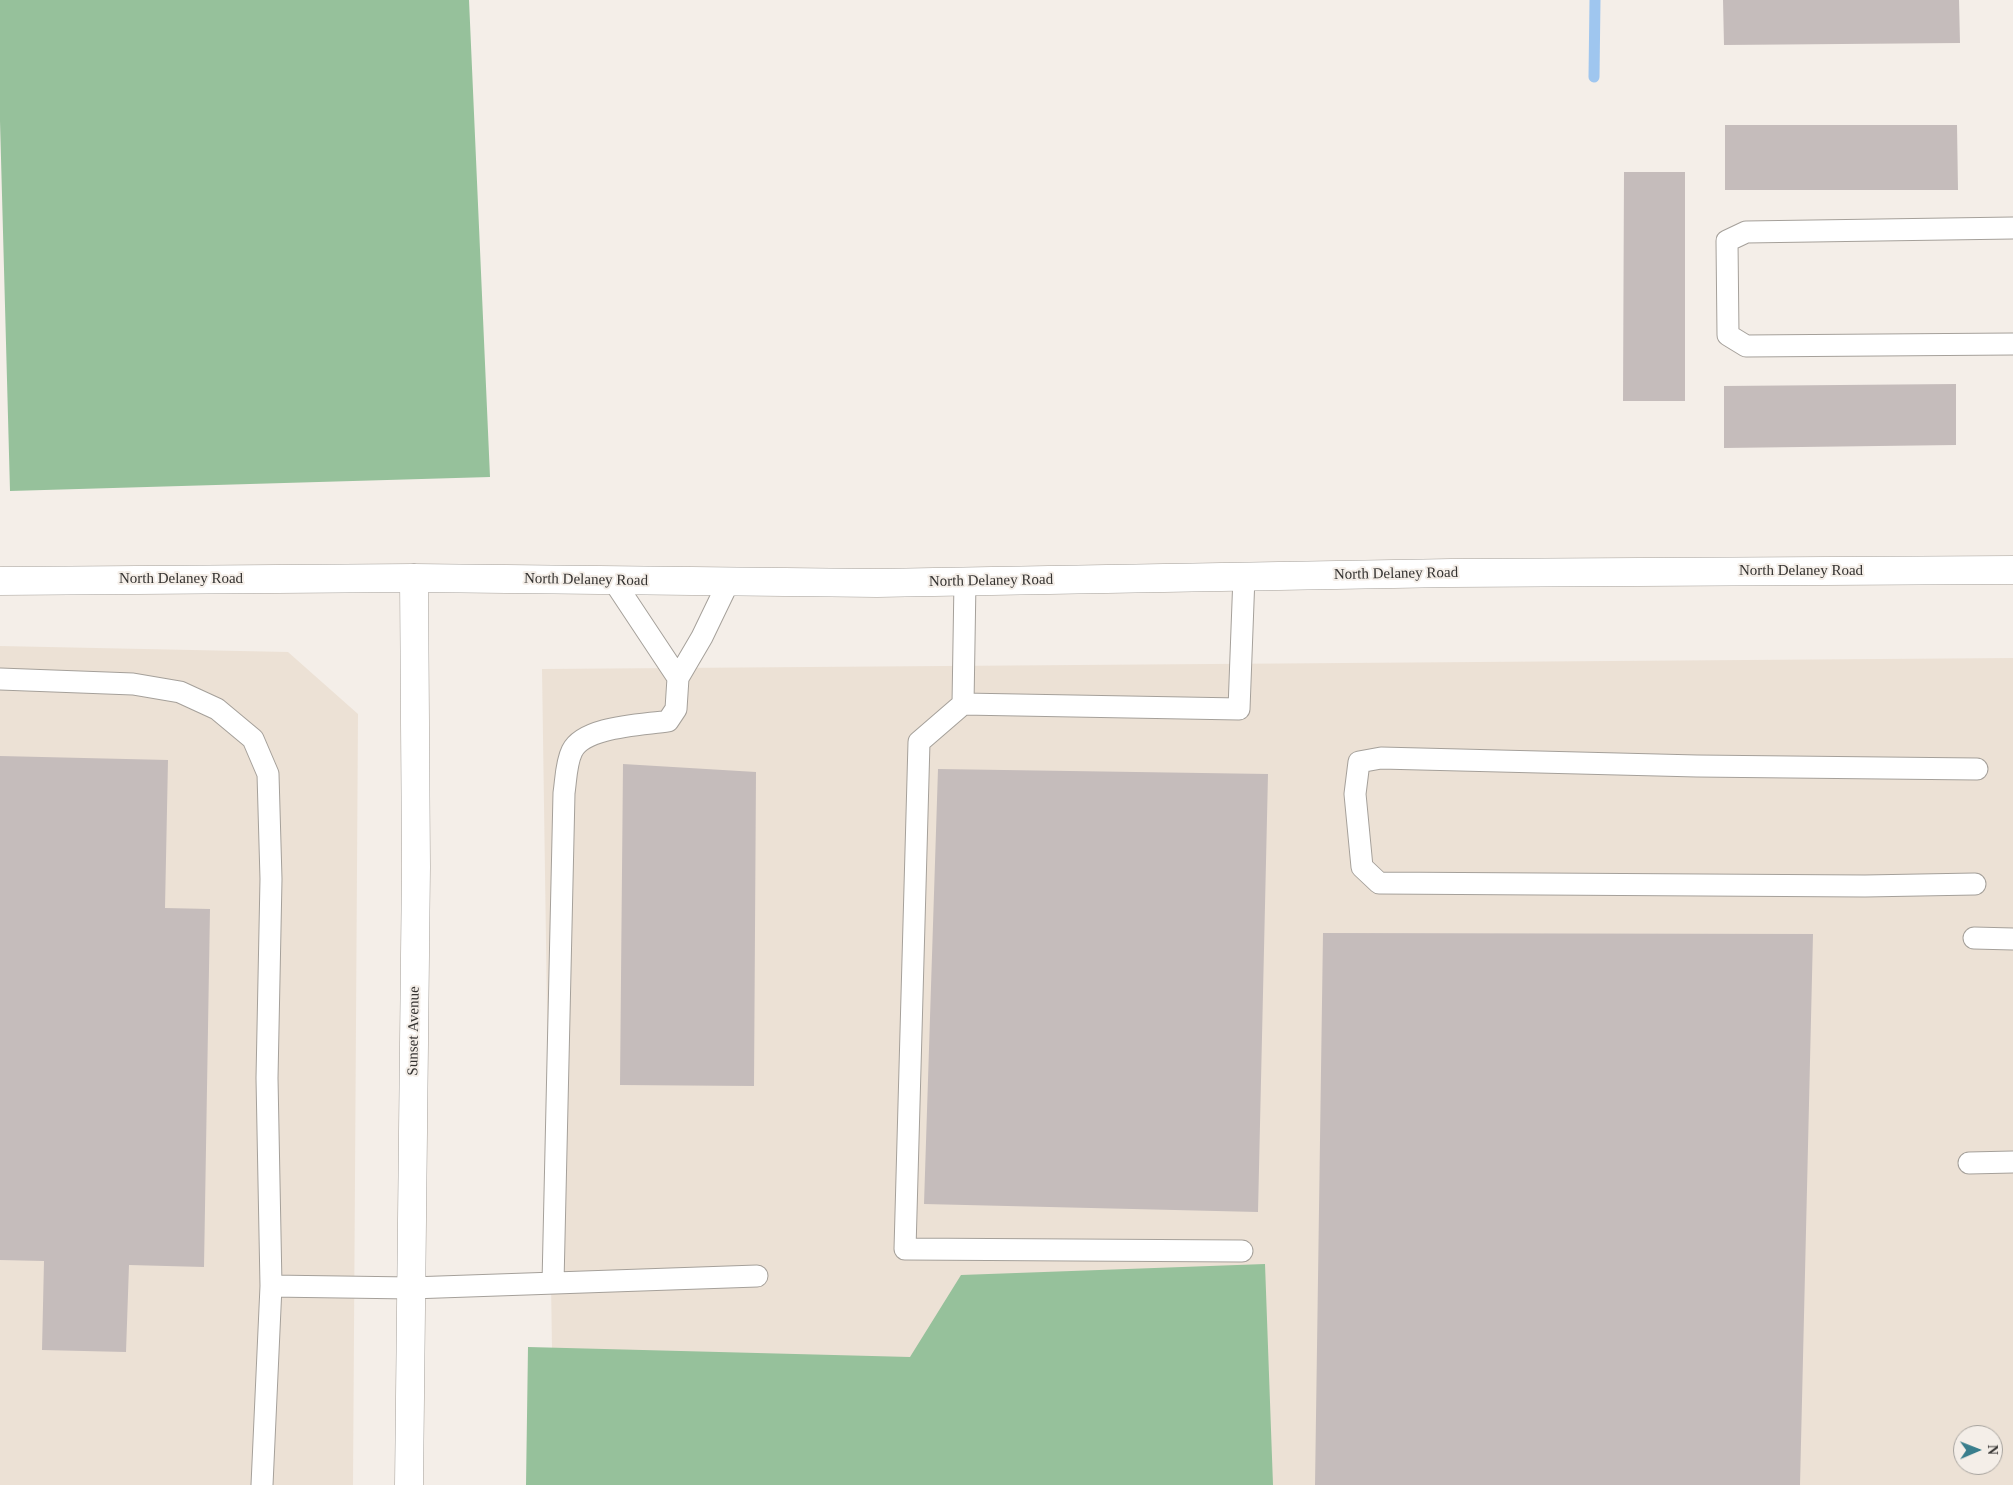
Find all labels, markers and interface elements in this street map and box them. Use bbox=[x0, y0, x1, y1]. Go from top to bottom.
street label: North Delaney Road bbox=[1739, 562, 1863, 580]
street label: North Delaney Road bbox=[1334, 564, 1458, 584]
street label: North Delaney Road bbox=[119, 570, 243, 588]
street label: North Delaney Road bbox=[524, 570, 648, 590]
street label: North Delaney Road bbox=[929, 571, 1053, 591]
street label: Sunset Avenue bbox=[404, 986, 424, 1076]
north arrow bbox=[1953, 1425, 2003, 1475]
text: N bbox=[1985, 1445, 2000, 1455]

